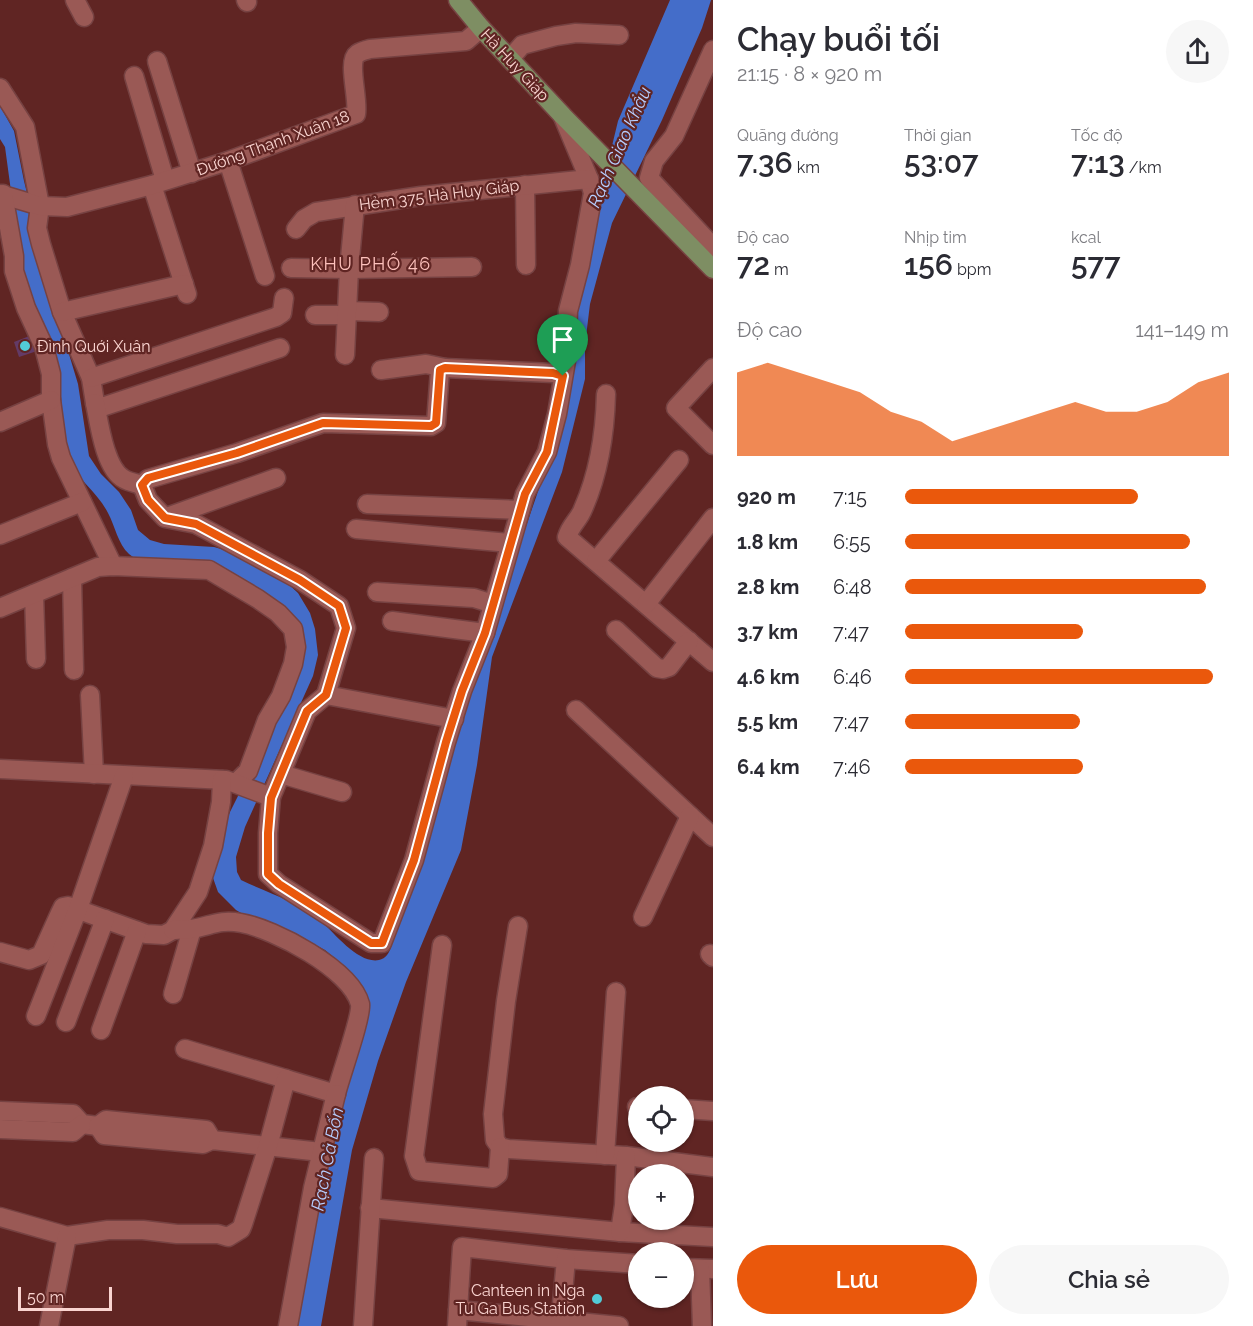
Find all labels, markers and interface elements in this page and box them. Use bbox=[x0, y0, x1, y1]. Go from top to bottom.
text: Chạy buổi tối bbox=[737, 20, 940, 59]
button: share bbox=[1166, 20, 1229, 83]
street label: Hà Huy Giáp bbox=[477, 25, 553, 105]
text: 21:15 · 8 × 920 m bbox=[737, 62, 882, 86]
water label: Rạch Giao Khẩu bbox=[583, 83, 655, 211]
street label: Đường Thạnh Xuân 18 bbox=[194, 106, 352, 180]
text: Quãng đường bbox=[737, 126, 839, 145]
text: Thời gian bbox=[904, 126, 972, 145]
text: Tốc độ bbox=[1071, 126, 1123, 145]
text: 7.36 bbox=[737, 145, 793, 180]
text: 53:07 bbox=[904, 145, 979, 180]
text: 7:13 bbox=[1071, 145, 1125, 180]
text: km bbox=[793, 158, 820, 177]
text: /km bbox=[1125, 158, 1162, 177]
street label: Hẻm 375 Hà Huy Giáp bbox=[358, 176, 520, 214]
text: Độ cao bbox=[737, 228, 789, 247]
text: Nhịp tim bbox=[904, 228, 967, 247]
text: kcal bbox=[1071, 228, 1101, 247]
text: 72 bbox=[737, 247, 770, 282]
text: 156 bbox=[904, 247, 953, 282]
text: 577 bbox=[1071, 247, 1121, 282]
district label: KHU PHỐ 46 bbox=[310, 251, 432, 274]
text: m bbox=[770, 260, 789, 279]
text: bpm bbox=[953, 260, 991, 279]
pin bbox=[537, 314, 588, 376]
text: Độ cao bbox=[737, 318, 802, 342]
text: 141–149 m bbox=[1135, 318, 1229, 342]
icon: arrive bbox=[546, 323, 579, 356]
place label: Đình Quới Xuân bbox=[37, 337, 151, 356]
marker: Đình Quới Xuân bbox=[18, 339, 32, 353]
text: 920 m bbox=[737, 485, 796, 509]
text: 7:15 bbox=[833, 485, 867, 509]
text: 1.8 km bbox=[737, 530, 798, 554]
text: 6:55 bbox=[833, 530, 871, 554]
text: 2.8 km bbox=[737, 575, 799, 599]
text: 6:48 bbox=[833, 575, 872, 599]
text: 3.7 km bbox=[737, 620, 798, 644]
text: 7:47 bbox=[833, 620, 869, 644]
text: 4.6 km bbox=[737, 665, 800, 689]
text: 6:46 bbox=[833, 665, 872, 689]
text: 5.5 km bbox=[737, 710, 798, 734]
text: 7:47 bbox=[833, 710, 869, 734]
text: 6.4 km bbox=[737, 755, 800, 779]
text: 7:46 bbox=[833, 755, 870, 779]
map controls bbox=[628, 1086, 694, 1308]
button: locate bbox=[628, 1086, 694, 1152]
water label: Rạch Cả Bốn bbox=[307, 1105, 347, 1213]
button: + bbox=[628, 1164, 694, 1230]
button: − bbox=[628, 1242, 694, 1308]
button: Lưu bbox=[737, 1245, 977, 1314]
button: Chia sẻ bbox=[989, 1245, 1229, 1314]
place label: Canteen in Nga Tu Ga Bus Station bbox=[455, 1281, 585, 1318]
scale bar bbox=[18, 1284, 112, 1312]
text: 50 m bbox=[27, 1288, 64, 1307]
marker: Canteen in Nga Tu Ga Bus Station bbox=[590, 1292, 604, 1306]

